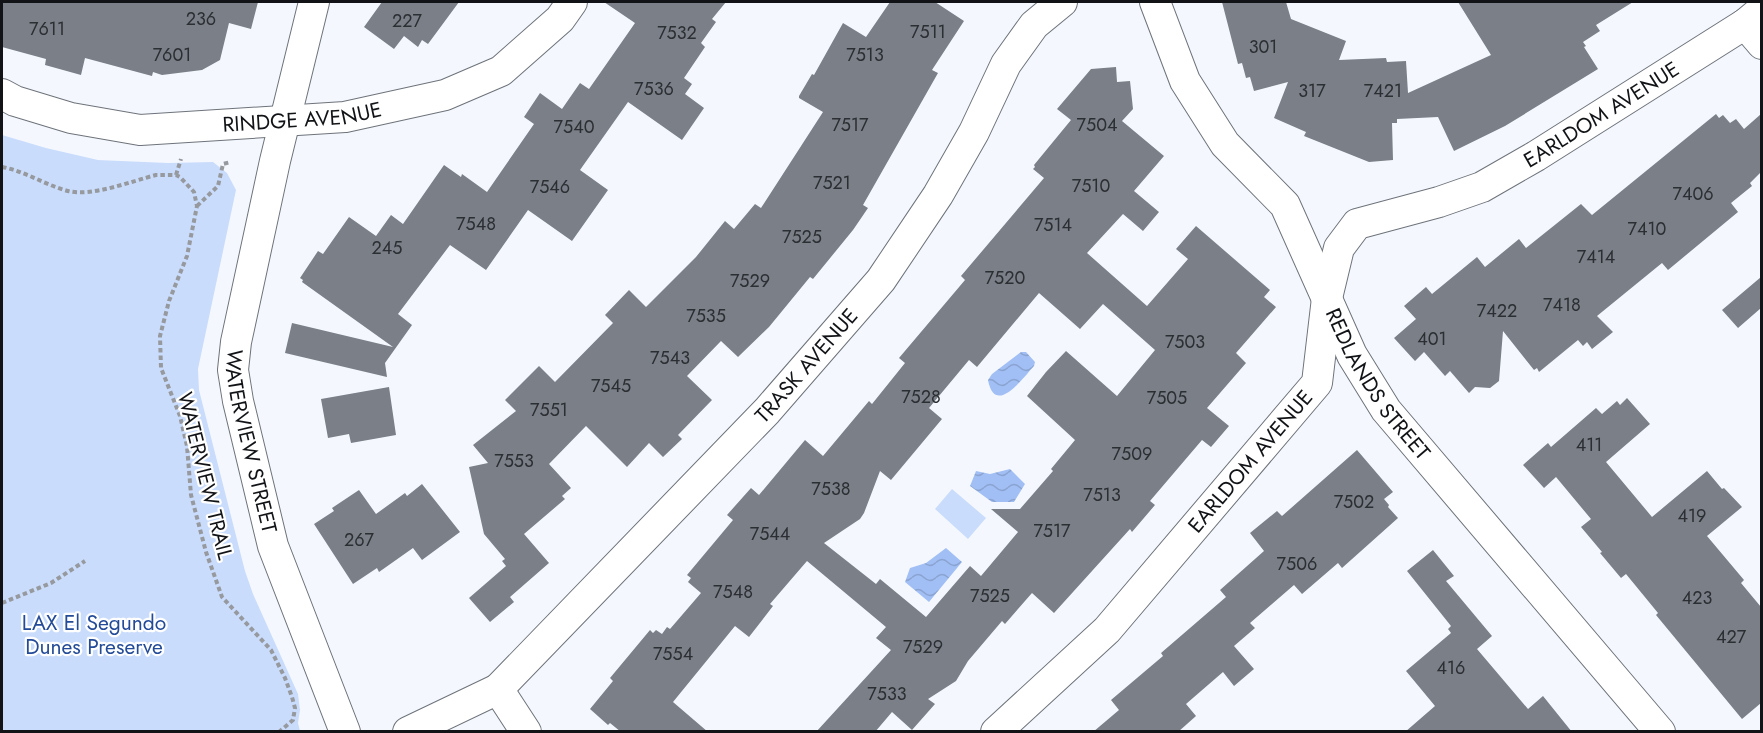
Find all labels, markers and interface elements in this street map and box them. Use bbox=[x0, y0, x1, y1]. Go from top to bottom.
house number: 236 bbox=[186, 6, 216, 32]
house number: 227 bbox=[392, 8, 423, 34]
house number: 7611 bbox=[29, 16, 65, 42]
house number: 7511 bbox=[910, 19, 946, 45]
house number: 7532 bbox=[657, 20, 697, 46]
house number: 301 bbox=[1249, 34, 1277, 60]
house number: 7601 bbox=[153, 42, 191, 68]
house number: 7513 bbox=[846, 42, 884, 68]
street label: EARLDOM AVENUE bbox=[1518, 54, 1685, 175]
house number: 7536 bbox=[634, 76, 674, 102]
house number: 317 bbox=[1298, 78, 1326, 104]
house number: 7421 bbox=[1364, 78, 1402, 104]
street label: RINDGE AVENUE bbox=[222, 94, 385, 140]
house number: 7517 bbox=[831, 112, 869, 138]
house number: 7504 bbox=[1077, 112, 1117, 138]
house number: 7540 bbox=[554, 114, 595, 140]
house number: 7521 bbox=[813, 170, 851, 196]
house number: 7510 bbox=[1072, 173, 1110, 199]
house number: 7546 bbox=[530, 174, 570, 200]
house number: 7406 bbox=[1672, 181, 1714, 207]
house number: 7548 bbox=[456, 211, 496, 237]
house number: 7514 bbox=[1034, 212, 1072, 238]
house number: 7410 bbox=[1628, 216, 1667, 242]
house number: 7525 bbox=[782, 224, 822, 250]
house number: 245 bbox=[372, 235, 402, 261]
house number: 7414 bbox=[1577, 244, 1615, 270]
house number: 7520 bbox=[985, 265, 1026, 291]
house number: 7529 bbox=[730, 268, 770, 294]
house number: 7418 bbox=[1543, 292, 1581, 318]
house number: 7422 bbox=[1477, 298, 1517, 324]
street label: TRASK AVENUE bbox=[748, 302, 865, 430]
house number: 7535 bbox=[686, 303, 726, 329]
street label: REDLANDS STREET bbox=[1318, 303, 1437, 467]
house number: 401 bbox=[1417, 326, 1447, 352]
house number: 7503 bbox=[1165, 329, 1205, 355]
house number: 7543 bbox=[650, 345, 690, 371]
street label: WATERVIEW STREET bbox=[218, 348, 284, 536]
house number: 7545 bbox=[591, 373, 631, 399]
house number: 7528 bbox=[901, 384, 941, 410]
street label: EARLDOM AVENUE bbox=[1181, 384, 1320, 539]
house number: 7505 bbox=[1147, 385, 1187, 411]
street label: WATERVIEW TRAIL bbox=[170, 389, 240, 563]
house number: 7551 bbox=[530, 397, 568, 423]
house number: 411 bbox=[1576, 432, 1602, 458]
house number: 7509 bbox=[1112, 441, 1152, 467]
house number: 7553 bbox=[494, 448, 534, 474]
house number: 7538 bbox=[811, 476, 851, 502]
house number: 7513 bbox=[1083, 482, 1121, 508]
house number: 7502 bbox=[1334, 489, 1374, 515]
house number: 419 bbox=[1678, 503, 1706, 529]
house number: 7517 bbox=[1033, 518, 1071, 544]
house number: 7544 bbox=[750, 521, 790, 547]
house number: 267 bbox=[344, 527, 375, 553]
house number: 7506 bbox=[1277, 551, 1317, 577]
house number: 7548 bbox=[713, 579, 753, 605]
house number: 7525 bbox=[970, 583, 1010, 609]
house number: 423 bbox=[1682, 585, 1712, 611]
park label: LAX El Segundo Dunes Preserve bbox=[22, 608, 166, 662]
house number: 427 bbox=[1716, 624, 1747, 650]
house number: 7529 bbox=[903, 634, 943, 660]
house number: 7554 bbox=[653, 641, 693, 667]
house number: 416 bbox=[1437, 655, 1465, 681]
house number: 7533 bbox=[867, 681, 907, 707]

